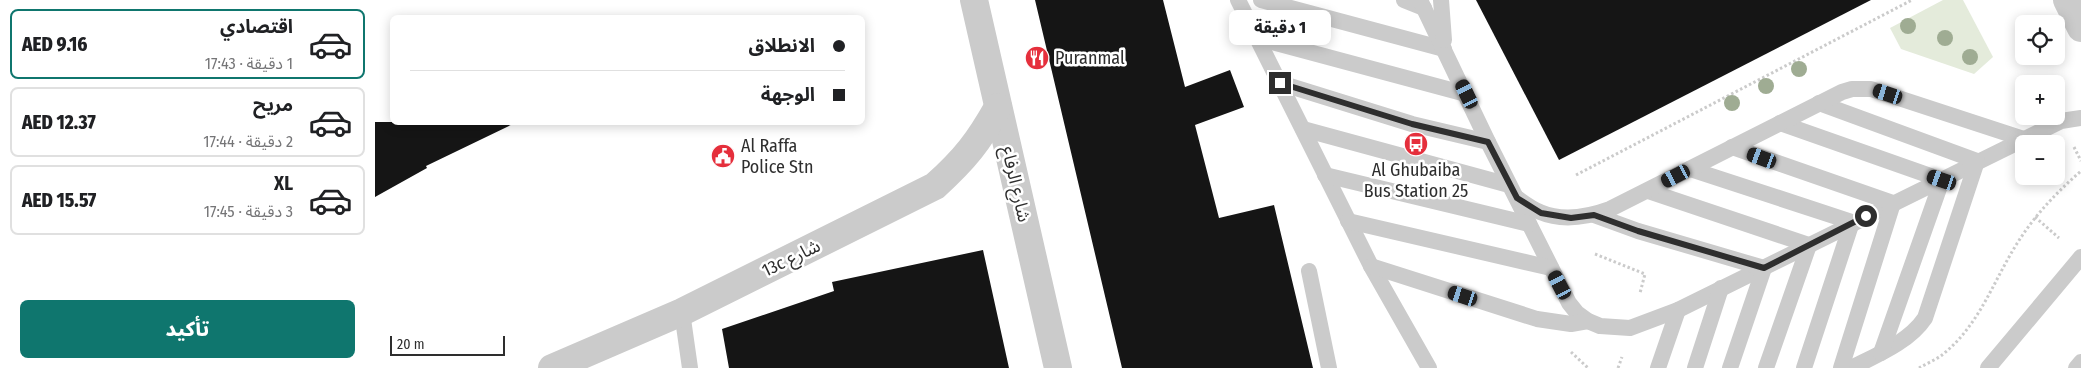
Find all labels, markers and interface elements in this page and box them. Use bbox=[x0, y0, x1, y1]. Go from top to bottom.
callout: 1 دقيقة bbox=[1229, 11, 1331, 46]
text: اقتصادي bbox=[220, 15, 293, 38]
map controls bbox=[2015, 15, 2065, 185]
button: locate bbox=[2015, 15, 2065, 65]
text: 1 دقيقة bbox=[1254, 18, 1306, 37]
icon: car bbox=[308, 22, 353, 67]
text: AED 9.16 bbox=[22, 33, 87, 56]
text: الانطلاق bbox=[749, 34, 815, 57]
restaurant icon: Puranmal bbox=[1024, 45, 1050, 71]
place label: Puranmal bbox=[1055, 47, 1125, 69]
text: 1 دقيقة · 17:43 bbox=[205, 54, 293, 73]
route end bbox=[1269, 72, 1291, 94]
button: + bbox=[2015, 75, 2065, 125]
car bbox=[1453, 77, 1480, 111]
car bbox=[1871, 82, 1904, 106]
text: الوجهة bbox=[761, 83, 815, 106]
text: مريح bbox=[253, 93, 293, 116]
icon: car bbox=[308, 100, 353, 145]
text: AED 12.37 bbox=[22, 111, 96, 134]
bus stop icon: Al Ghubaiba Bus Station 25 bbox=[1403, 131, 1429, 157]
text: 2 دقيقة · 17:44 bbox=[203, 132, 293, 151]
place label: Al Raffa Police Stn bbox=[741, 135, 813, 178]
button: − bbox=[2015, 135, 2065, 185]
public building icon: Al Raffa Police Stn bbox=[710, 143, 736, 169]
street label: شارع الرفاع bbox=[994, 144, 1035, 225]
car bbox=[1745, 146, 1778, 170]
place label: Al Ghubaiba Bus Station 25 bbox=[1364, 159, 1468, 202]
car bbox=[1659, 163, 1692, 189]
car bbox=[1925, 168, 1958, 192]
text: XL bbox=[274, 172, 293, 195]
icon: car bbox=[308, 178, 353, 223]
text: AED 15.57 bbox=[22, 189, 96, 212]
text: 3 دقيقة · 17:45 bbox=[204, 202, 293, 221]
route start bbox=[1855, 205, 1877, 227]
street label: 13c شارع bbox=[758, 234, 825, 284]
car bbox=[1546, 268, 1573, 302]
car bbox=[1446, 284, 1479, 308]
button: تأكيد bbox=[20, 300, 355, 358]
scale bar bbox=[390, 333, 505, 356]
text: 20 m bbox=[397, 336, 425, 353]

